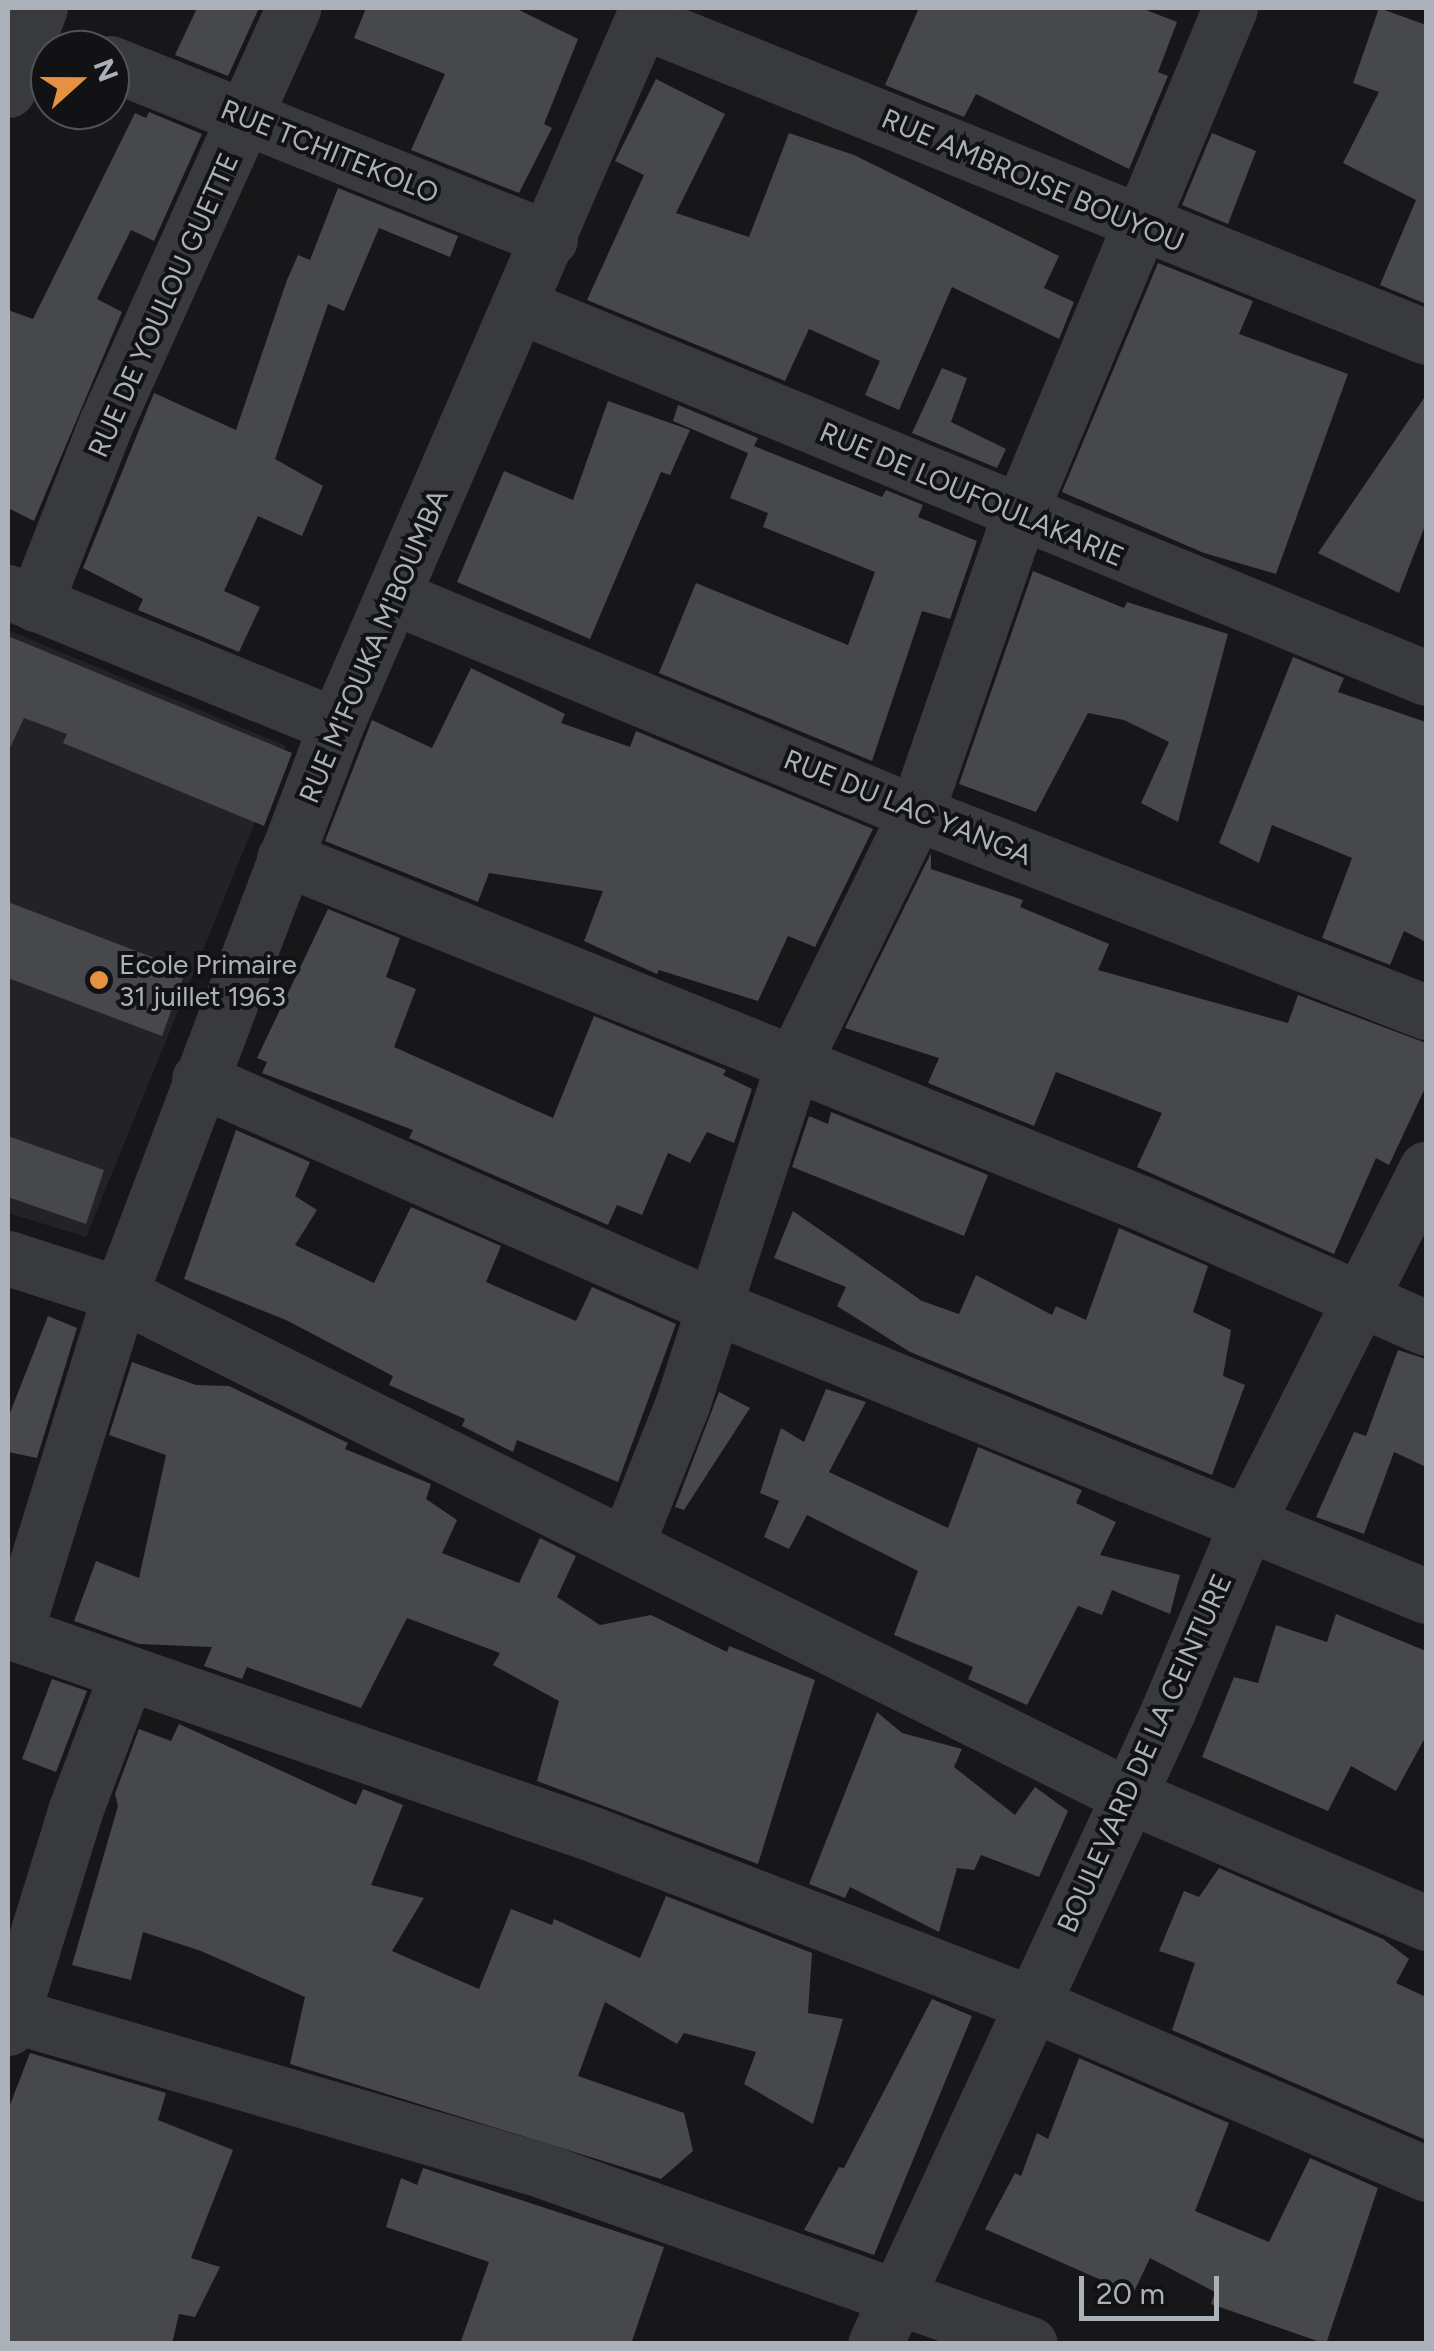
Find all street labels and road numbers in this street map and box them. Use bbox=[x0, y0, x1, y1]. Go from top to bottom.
street label: RUE TCHITEKOLO bbox=[216, 92, 444, 210]
street label: RUE AMBROISE BOUYOU bbox=[877, 101, 1189, 259]
street label: RUE DE YOULOU GUETTE bbox=[81, 148, 245, 462]
street label: RUE DE LOUFOULAKARIE bbox=[815, 415, 1129, 573]
street label: RUE M'FOUKA M'BOUMBA bbox=[292, 484, 454, 808]
street label: RUE DU LAC YANGA bbox=[779, 742, 1037, 872]
street label: BOULEVARD DE LA CEINTURE bbox=[1050, 1568, 1238, 1938]

